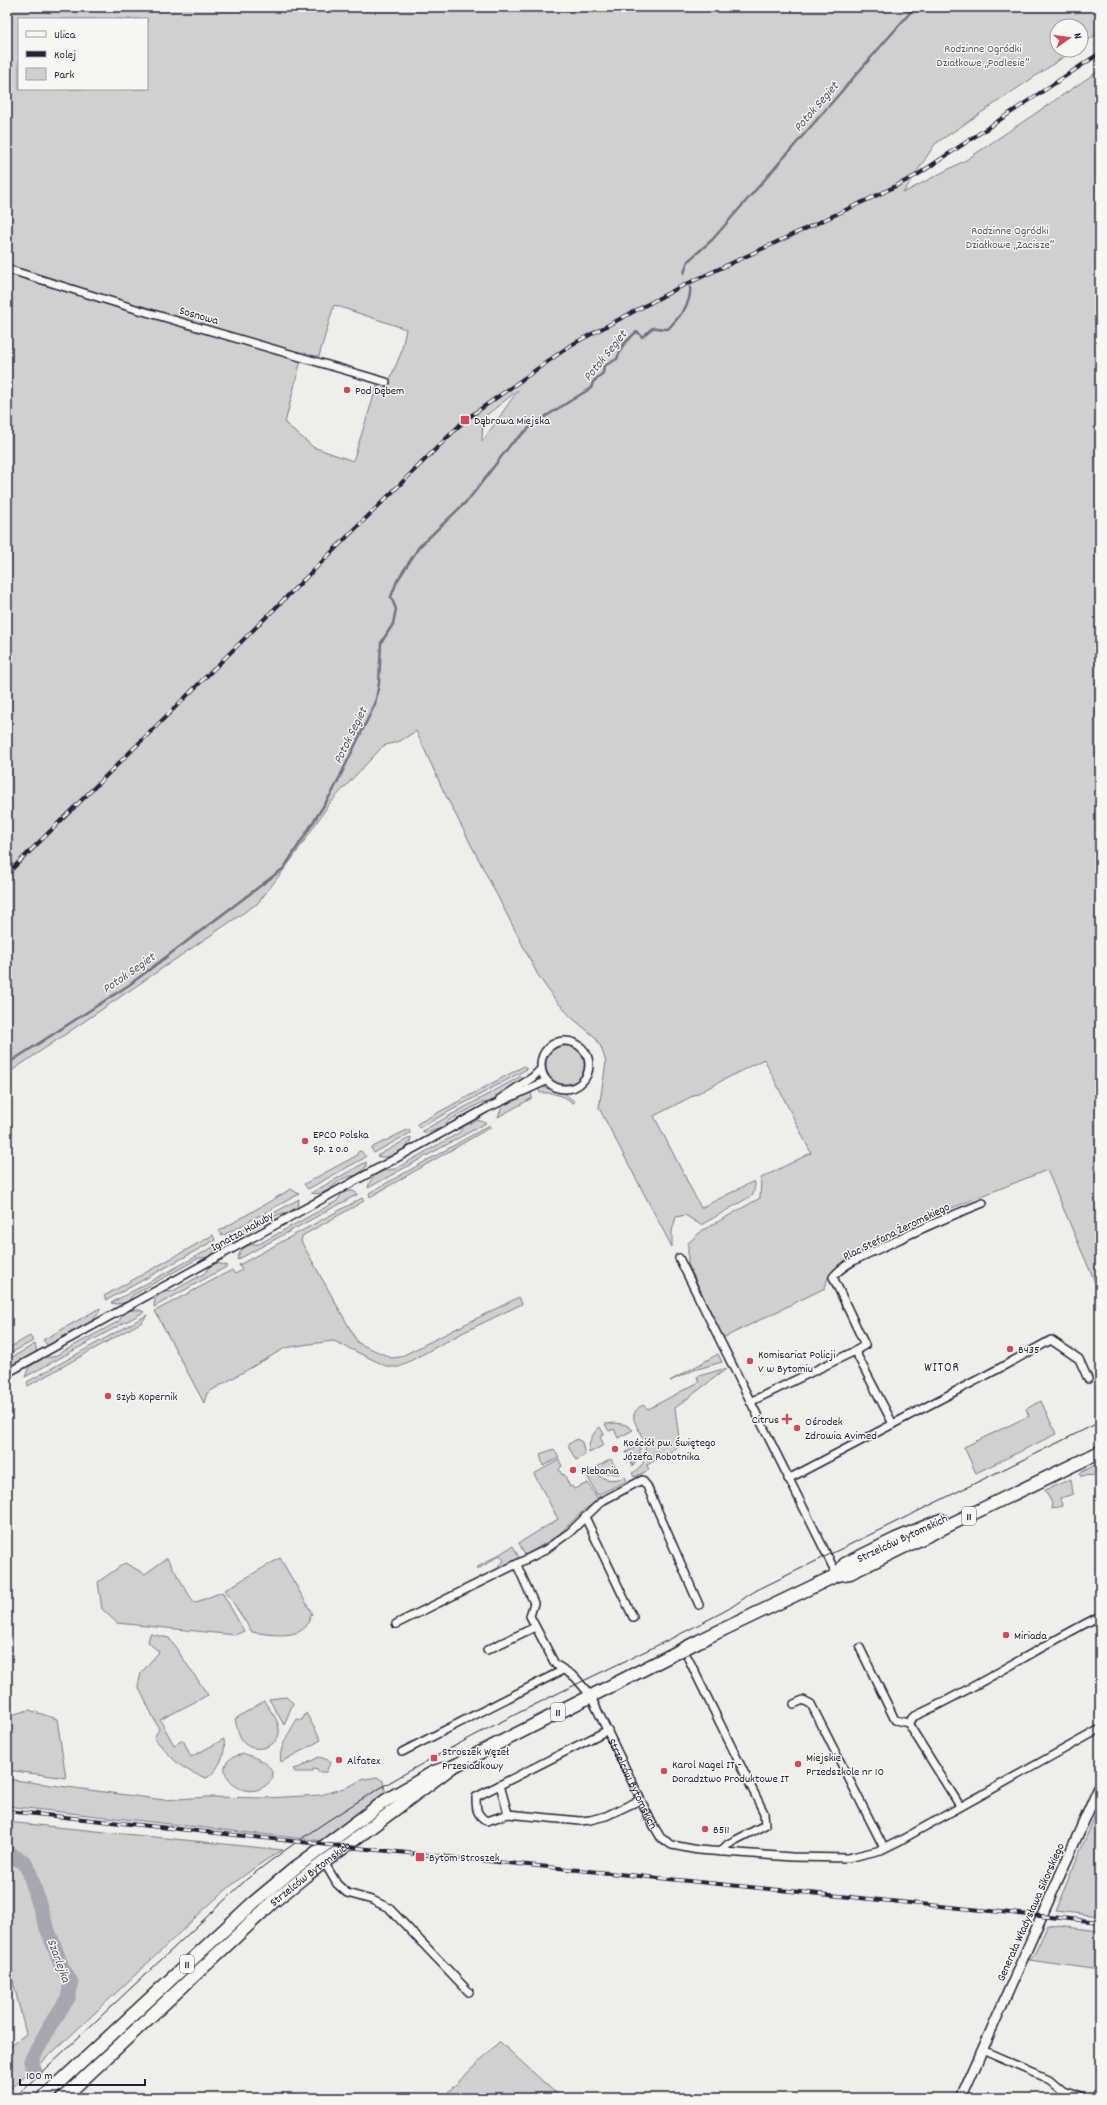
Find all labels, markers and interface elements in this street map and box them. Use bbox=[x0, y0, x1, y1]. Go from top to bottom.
legend bbox=[18, 18, 148, 90]
north arrow bbox=[1049, 18, 1089, 58]
text: Ulica bbox=[54, 27, 76, 44]
text: N bbox=[1068, 31, 1085, 41]
park label: Rodzinne Ogródki Działkowe „Podlesie” bbox=[937, 41, 1030, 72]
text: Kolej bbox=[54, 47, 76, 64]
text: Park bbox=[54, 67, 75, 84]
water label: Potok Segiet bbox=[790, 78, 845, 137]
park label: Rodzinne Ogródki Działkowe „Zacisze” bbox=[966, 223, 1055, 254]
street label: Sosnowa bbox=[177, 303, 220, 330]
water label: Potok Segiet bbox=[579, 326, 633, 386]
place label: Pod Dębem bbox=[355, 383, 404, 400]
marker: Pod Dębem bbox=[342, 385, 352, 395]
place label: Dąbrowa Miejska bbox=[474, 413, 550, 430]
marker: Dąbrowa Miejska bbox=[459, 414, 471, 426]
water label: Potok Segiet bbox=[329, 704, 374, 768]
water label: Potok Segiet bbox=[99, 948, 161, 999]
place label: EPCO Polska Sp. z o.o bbox=[313, 1127, 369, 1158]
marker: EPCO Polska Sp. z o.o bbox=[300, 1136, 310, 1146]
street label: Plac Stefana Żeromskiego bbox=[840, 1199, 953, 1266]
street label: Ignatza Hakuby bbox=[208, 1207, 278, 1257]
place label: B435 bbox=[1018, 1342, 1040, 1359]
marker: B435 bbox=[1005, 1344, 1015, 1354]
place label: Komisariat Policji V w Bytomiu bbox=[758, 1347, 835, 1378]
marker: Komisariat Policji V w Bytomiu bbox=[745, 1356, 755, 1366]
district label: WITOR bbox=[924, 1359, 960, 1378]
place label: Szyb Kopernik bbox=[116, 1389, 178, 1406]
marker: Szyb Kopernik bbox=[103, 1391, 113, 1401]
place label: Citrus bbox=[752, 1412, 779, 1429]
marker: Citrus bbox=[782, 1414, 792, 1424]
place label: Ośrodek Zdrowia Avimed bbox=[805, 1414, 877, 1445]
marker: Ośrodek Zdrowia Avimed bbox=[792, 1423, 802, 1433]
place label: Kościół pw. Świętego Józefa Robotnika bbox=[623, 1435, 716, 1466]
marker: Kościół pw. Świętego Józefa Robotnika bbox=[610, 1444, 620, 1454]
place label: Plebania bbox=[581, 1463, 619, 1480]
marker: Plebania bbox=[568, 1465, 578, 1475]
road number: 11 bbox=[962, 1507, 976, 1525]
street label: Strzelców Bytomskich bbox=[854, 1511, 951, 1568]
place label: Miriada bbox=[1014, 1628, 1047, 1645]
marker: Miriada bbox=[1001, 1630, 1011, 1640]
road number: 11 bbox=[551, 1703, 565, 1721]
street label: Strzelców Bytomskich bbox=[602, 1736, 661, 1833]
place label: Stroszek Węzeł Przesiadkowy bbox=[442, 1744, 509, 1775]
place label: Miejskie Przedszkole nr 10 bbox=[806, 1750, 884, 1781]
place label: Alfatex bbox=[347, 1753, 381, 1770]
marker: Stroszek Węzeł Przesiadkowy bbox=[429, 1753, 439, 1763]
marker: Alfatex bbox=[334, 1755, 344, 1765]
place label: Karol Nagel IT - Doradztwo Produktowe IT bbox=[672, 1757, 789, 1788]
marker: Miejskie Przedszkole nr 10 bbox=[793, 1759, 803, 1769]
marker: Karol Nagel IT - Doradztwo Produktowe IT bbox=[659, 1766, 669, 1776]
place label: B511 bbox=[713, 1822, 730, 1839]
marker: B511 bbox=[700, 1824, 710, 1834]
street label: Strzelców Bytomskich bbox=[267, 1838, 355, 1911]
street label: Generała Władysława Sikorskiego bbox=[993, 1841, 1070, 1984]
place label: Bytom Stroszek bbox=[429, 1850, 500, 1867]
marker: Bytom Stroszek bbox=[414, 1851, 426, 1863]
water label: Szarlejka bbox=[41, 1936, 75, 1986]
road number: 11 bbox=[180, 1955, 194, 1973]
scale bar bbox=[20, 2061, 145, 2087]
text: 100 m bbox=[26, 2068, 53, 2085]

